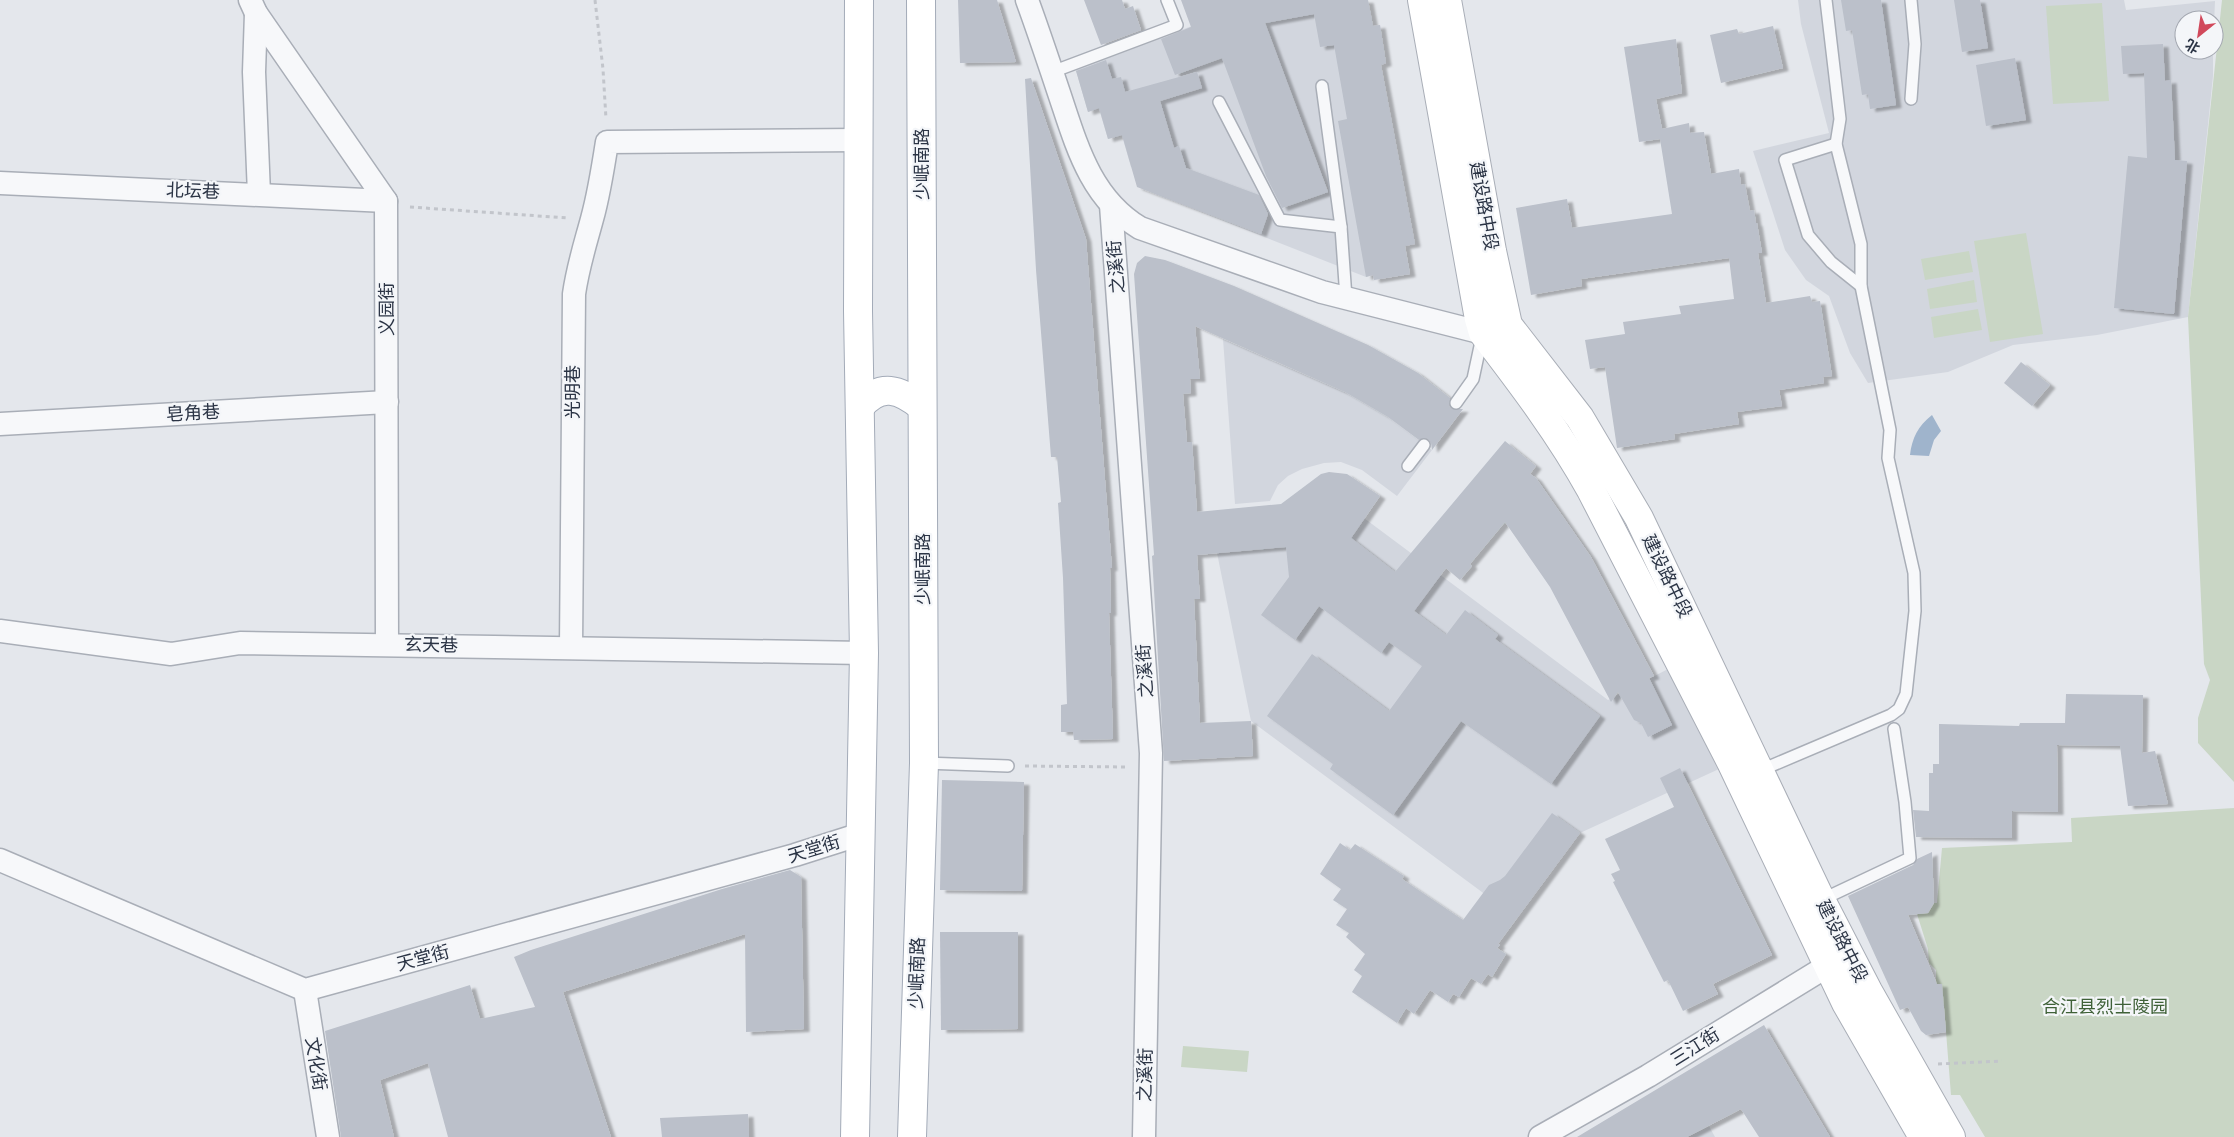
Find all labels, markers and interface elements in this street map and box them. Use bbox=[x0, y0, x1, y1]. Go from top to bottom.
north arrow bbox=[2174, 10, 2224, 60]
text: 北 bbox=[2182, 36, 2203, 57]
street label: 少岷南路 bbox=[911, 128, 932, 200]
street label: 建设路中段 bbox=[1466, 160, 1503, 252]
street label: 北坛巷 bbox=[166, 179, 220, 202]
street label: 之溪街 bbox=[1103, 239, 1128, 295]
street label: 义园街 bbox=[376, 282, 397, 336]
street label: 光明巷 bbox=[562, 365, 583, 419]
street label: 皂角巷 bbox=[165, 401, 220, 424]
street label: 建设路中段 bbox=[1638, 531, 1697, 621]
street label: 少岷南路 bbox=[912, 533, 933, 605]
street label: 玄天巷 bbox=[404, 634, 458, 655]
street label: 之溪街 bbox=[1132, 643, 1157, 699]
street label: 天堂街 bbox=[785, 831, 843, 866]
street label: 建设路中段 bbox=[1813, 896, 1872, 986]
street label: 少岷南路 bbox=[905, 937, 928, 1009]
street label: 天堂街 bbox=[394, 940, 452, 975]
park label: 合江县烈士陵园 bbox=[2042, 996, 2168, 1017]
street label: 三江街 bbox=[1666, 1023, 1723, 1070]
street label: 文化街 bbox=[302, 1036, 331, 1092]
street label: 之溪街 bbox=[1134, 1048, 1155, 1102]

